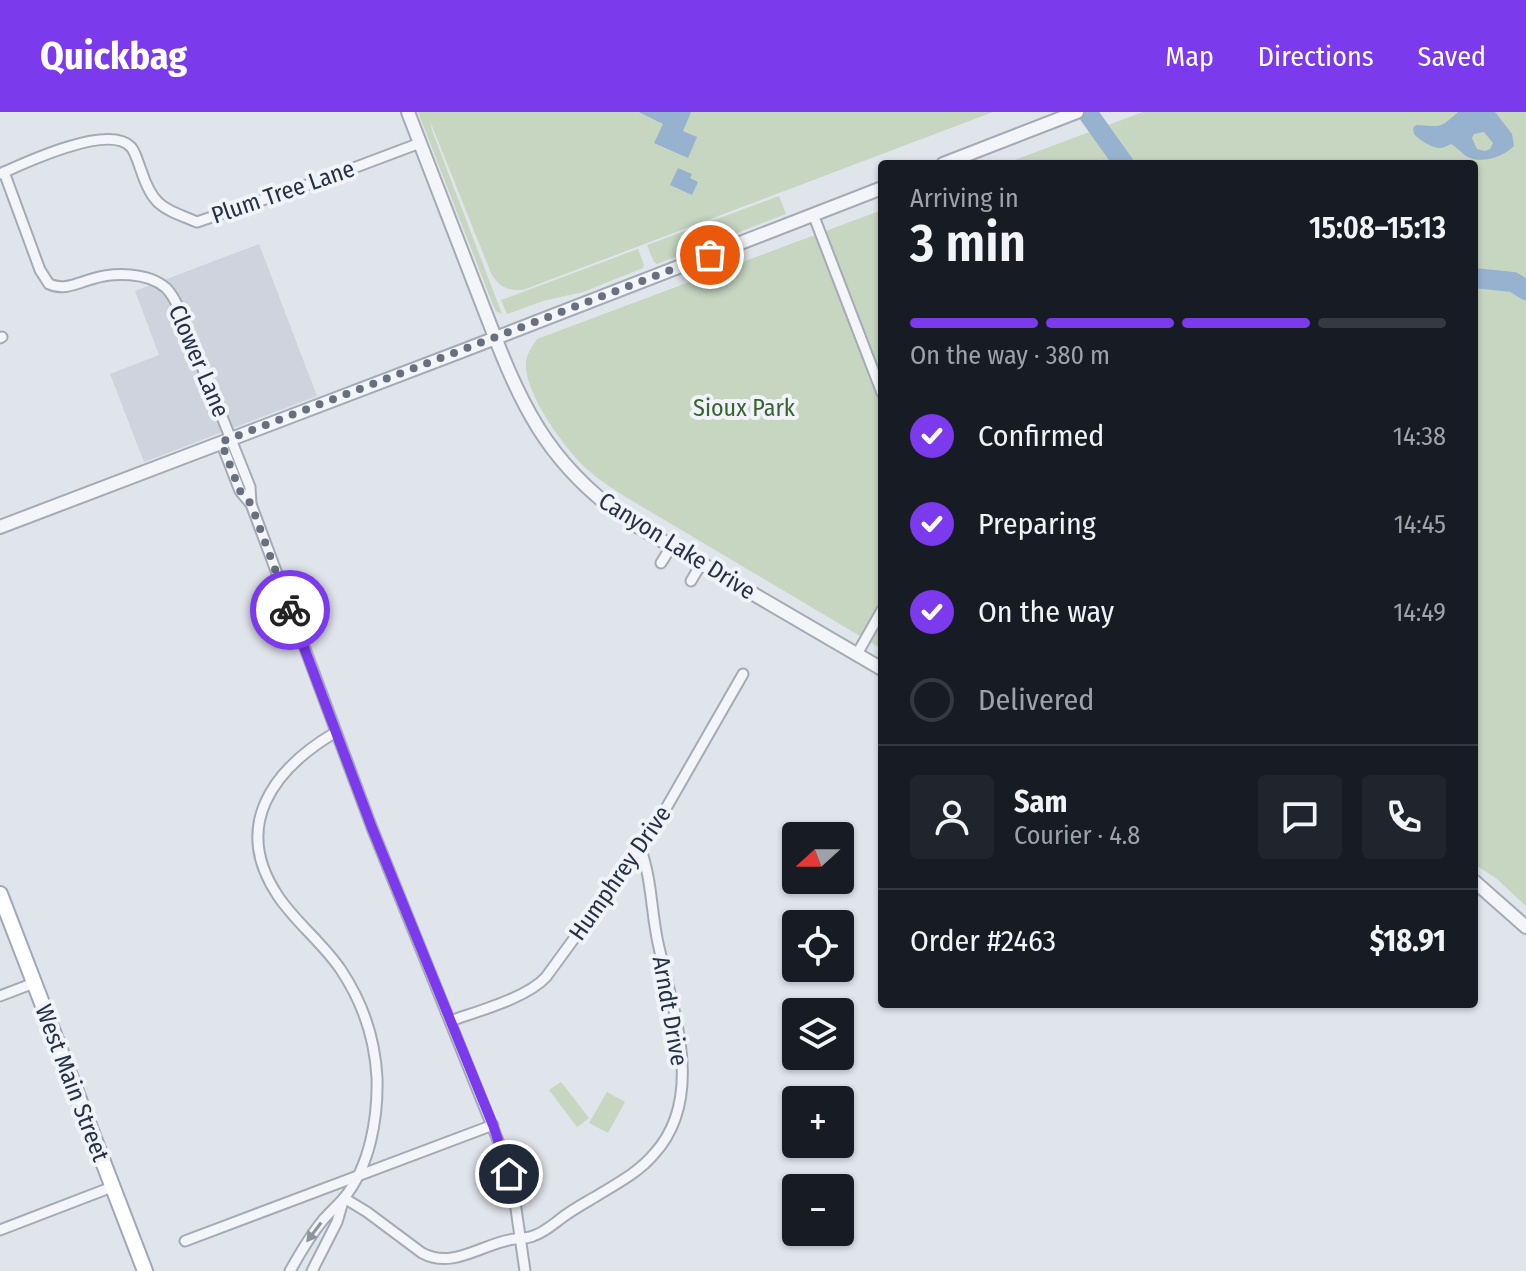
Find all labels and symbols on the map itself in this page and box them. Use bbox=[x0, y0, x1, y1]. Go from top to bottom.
street label: Plum Tree Lane bbox=[208, 154, 358, 230]
pin bbox=[676, 221, 744, 289]
street label: Clower Lane bbox=[163, 301, 235, 421]
park label: Sioux Park bbox=[693, 394, 796, 422]
street label: Canyon Lake Drive bbox=[594, 487, 760, 605]
courier bbox=[250, 570, 330, 650]
street label: Humphrey Drive bbox=[563, 800, 677, 946]
north arrow bbox=[782, 822, 854, 894]
street label: Arndt Drive bbox=[647, 954, 693, 1068]
street label: West Main Street bbox=[29, 1001, 115, 1165]
pin bbox=[475, 1140, 543, 1208]
one-way arrow bbox=[307, 1222, 322, 1243]

